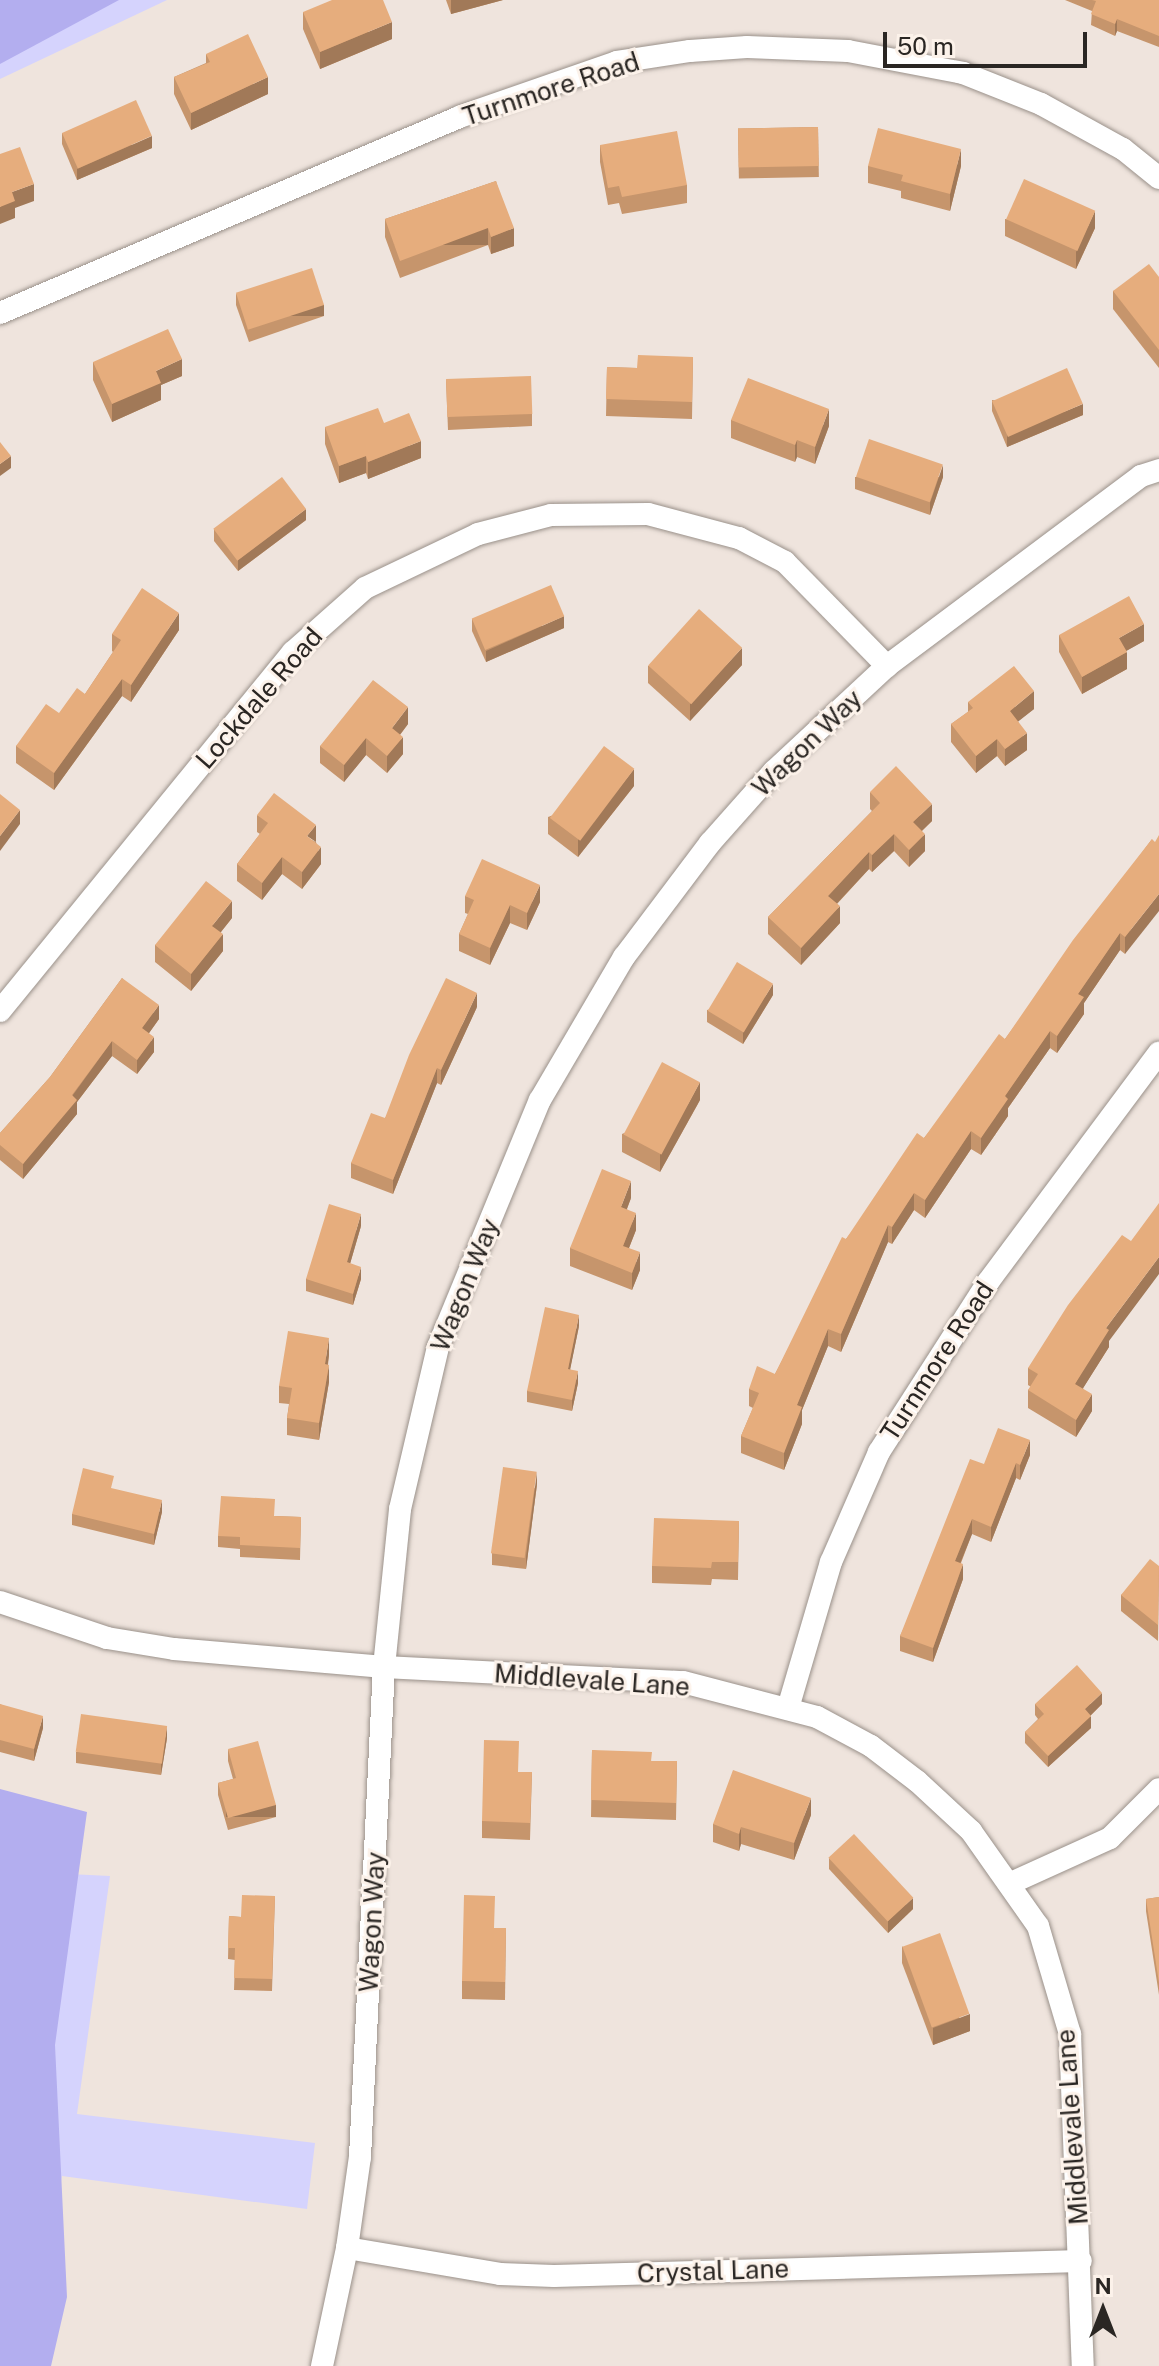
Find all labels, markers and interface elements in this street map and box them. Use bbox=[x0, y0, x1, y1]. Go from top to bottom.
scale bar bbox=[887, 16, 1091, 66]
text: 50 m bbox=[897, 32, 954, 60]
street label: Turnmore Road bbox=[459, 46, 643, 132]
street label: Lockdale Road bbox=[189, 621, 329, 775]
street label: Wagon Way bbox=[745, 683, 869, 803]
street label: Wagon Way bbox=[424, 1214, 506, 1356]
street label: Turnmore Road bbox=[874, 1275, 1000, 1447]
street label: Middlevale Lane bbox=[493, 1658, 691, 1702]
street label: Wagon Way bbox=[353, 1851, 391, 1993]
street label: Middlevale Lane bbox=[1050, 2028, 1094, 2226]
street label: Crystal Lane bbox=[636, 2253, 790, 2289]
north arrow bbox=[1063, 2270, 1143, 2350]
text: N bbox=[1094, 2273, 1112, 2299]

